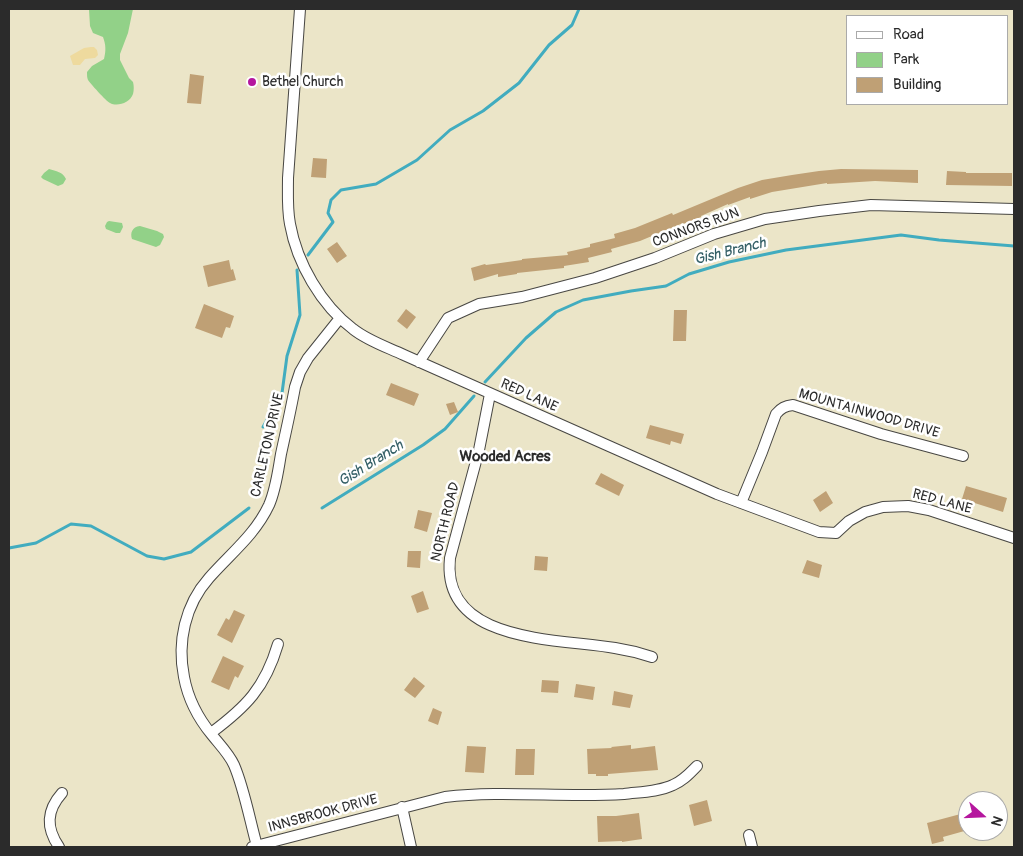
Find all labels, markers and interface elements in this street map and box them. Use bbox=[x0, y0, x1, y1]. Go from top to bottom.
legend bbox=[846, 15, 1008, 105]
text: Road bbox=[893, 25, 924, 44]
text: Park bbox=[893, 50, 919, 69]
place label: Bethel Church bbox=[262, 74, 343, 90]
text: Building bbox=[893, 75, 941, 94]
marker: Bethel Church bbox=[246, 76, 258, 88]
street label: CONNORS RUN bbox=[650, 205, 742, 251]
water label: Gish Branch bbox=[692, 234, 768, 270]
street label: RED LANE bbox=[498, 376, 560, 416]
street label: MOUNTAINWOOD DRIVE bbox=[797, 386, 941, 442]
street label: CARLETON DRIVE bbox=[248, 391, 288, 499]
water label: Gish Branch bbox=[335, 437, 407, 491]
district label: Wooded Acres bbox=[460, 448, 550, 466]
street label: NORTH ROAD bbox=[428, 481, 464, 563]
street label: RED LANE bbox=[910, 486, 974, 518]
street label: INNSBROOK DRIVE bbox=[266, 791, 380, 837]
north arrow bbox=[958, 791, 1008, 841]
text: N bbox=[987, 814, 1006, 828]

